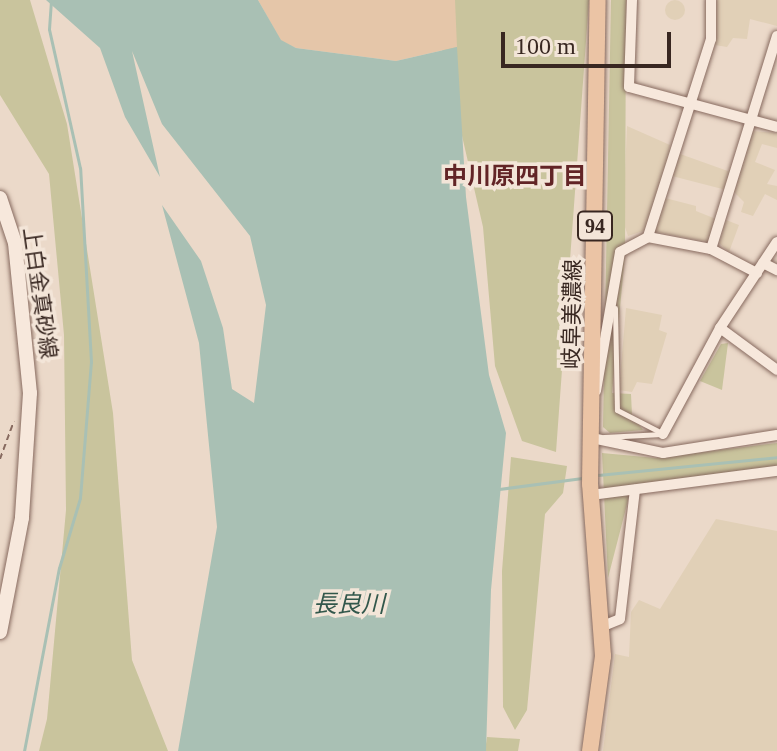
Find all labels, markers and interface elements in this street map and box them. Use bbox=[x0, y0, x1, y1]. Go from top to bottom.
scale bar bbox=[505, 16, 675, 66]
text: 100 m bbox=[515, 33, 576, 59]
district label: 中川原四丁目 bbox=[443, 163, 587, 191]
road number: 94 bbox=[577, 210, 613, 242]
street label: 上白金真砂線 bbox=[18, 226, 62, 360]
street label: 岐阜美濃線 bbox=[558, 259, 586, 369]
water label: 長良川 bbox=[313, 591, 385, 619]

